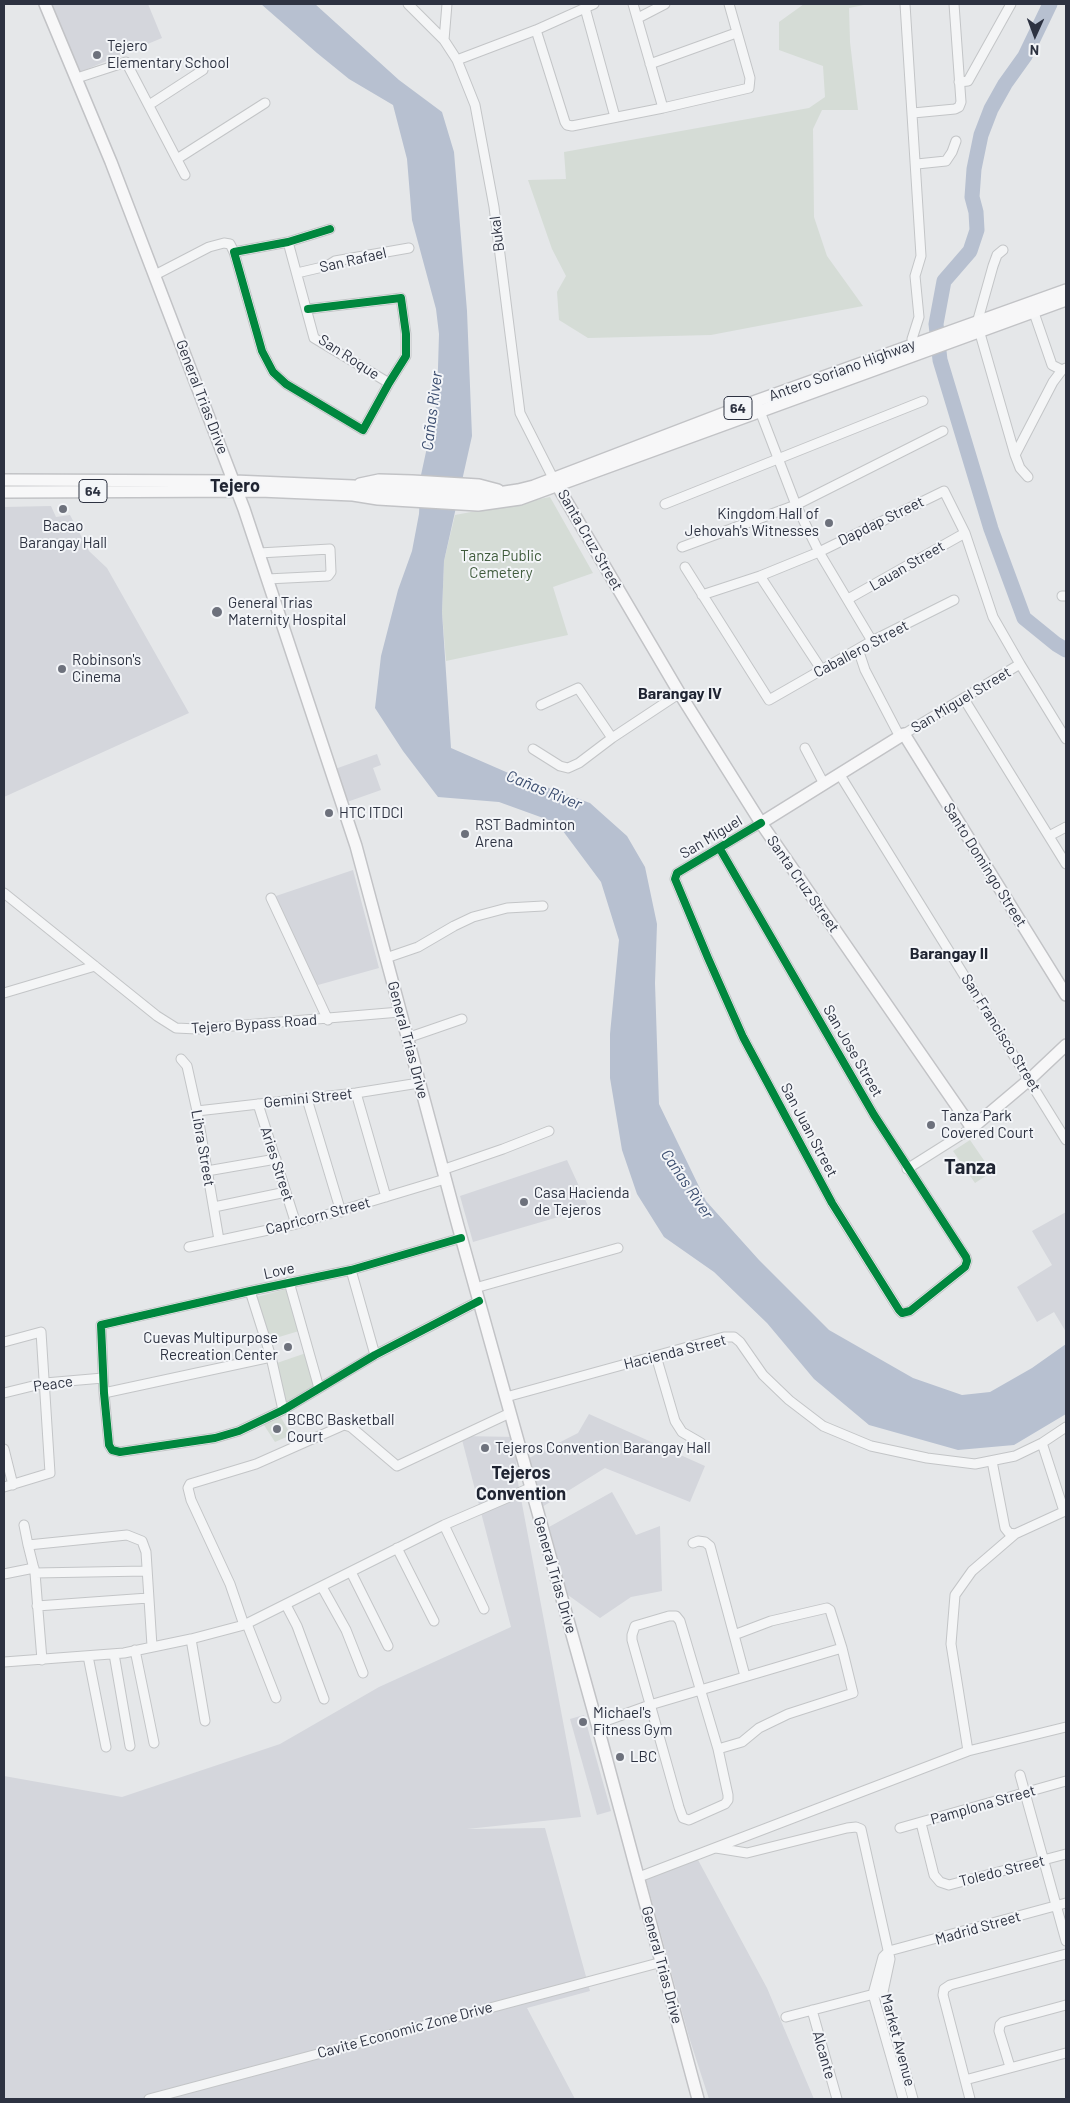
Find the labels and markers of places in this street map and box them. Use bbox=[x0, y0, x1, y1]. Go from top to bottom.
place label: Tejero Elementary School bbox=[107, 37, 229, 72]
marker: Tejero Elementary School bbox=[91, 49, 103, 61]
marker: Bacao Barangay Hall bbox=[57, 503, 69, 515]
place label: Kingdom Hall of Jehovah's Witnesses bbox=[685, 505, 819, 540]
place label: Bacao Barangay Hall bbox=[19, 517, 107, 552]
marker: Kingdom Hall of Jehovah's Witnesses bbox=[823, 517, 835, 529]
place label: General Trias Maternity Hospital bbox=[228, 594, 346, 629]
marker: General Trias Maternity Hospital bbox=[210, 605, 224, 619]
place label: Robinson's Cinema bbox=[72, 651, 141, 686]
marker: Robinson's Cinema bbox=[56, 663, 68, 675]
place label: HTC ITDCI bbox=[339, 804, 403, 822]
marker: HTC ITDCI bbox=[323, 807, 335, 819]
place label: RST Badminton Arena bbox=[475, 816, 575, 851]
marker: RST Badminton Arena bbox=[459, 828, 471, 840]
place label: Tanza Park Covered Court bbox=[941, 1107, 1034, 1142]
marker: Tanza Park Covered Court bbox=[925, 1119, 937, 1131]
place label: Casa Hacienda de Tejeros bbox=[534, 1184, 629, 1219]
marker: Casa Hacienda de Tejeros bbox=[518, 1196, 530, 1208]
place label: Cuevas Multipurpose Recreation Center bbox=[143, 1329, 278, 1364]
marker: Cuevas Multipurpose Recreation Center bbox=[282, 1341, 294, 1353]
place label: BCBC Basketball Court bbox=[287, 1411, 394, 1446]
marker: BCBC Basketball Court bbox=[271, 1423, 283, 1435]
place label: Tejeros Convention Barangay Hall bbox=[495, 1439, 711, 1457]
marker: Tejeros Convention Barangay Hall bbox=[479, 1442, 491, 1454]
place label: Michael's Fitness Gym bbox=[593, 1704, 672, 1739]
marker: Michael's Fitness Gym bbox=[577, 1716, 589, 1728]
place label: LBC bbox=[630, 1748, 657, 1766]
marker: LBC bbox=[614, 1751, 626, 1763]

